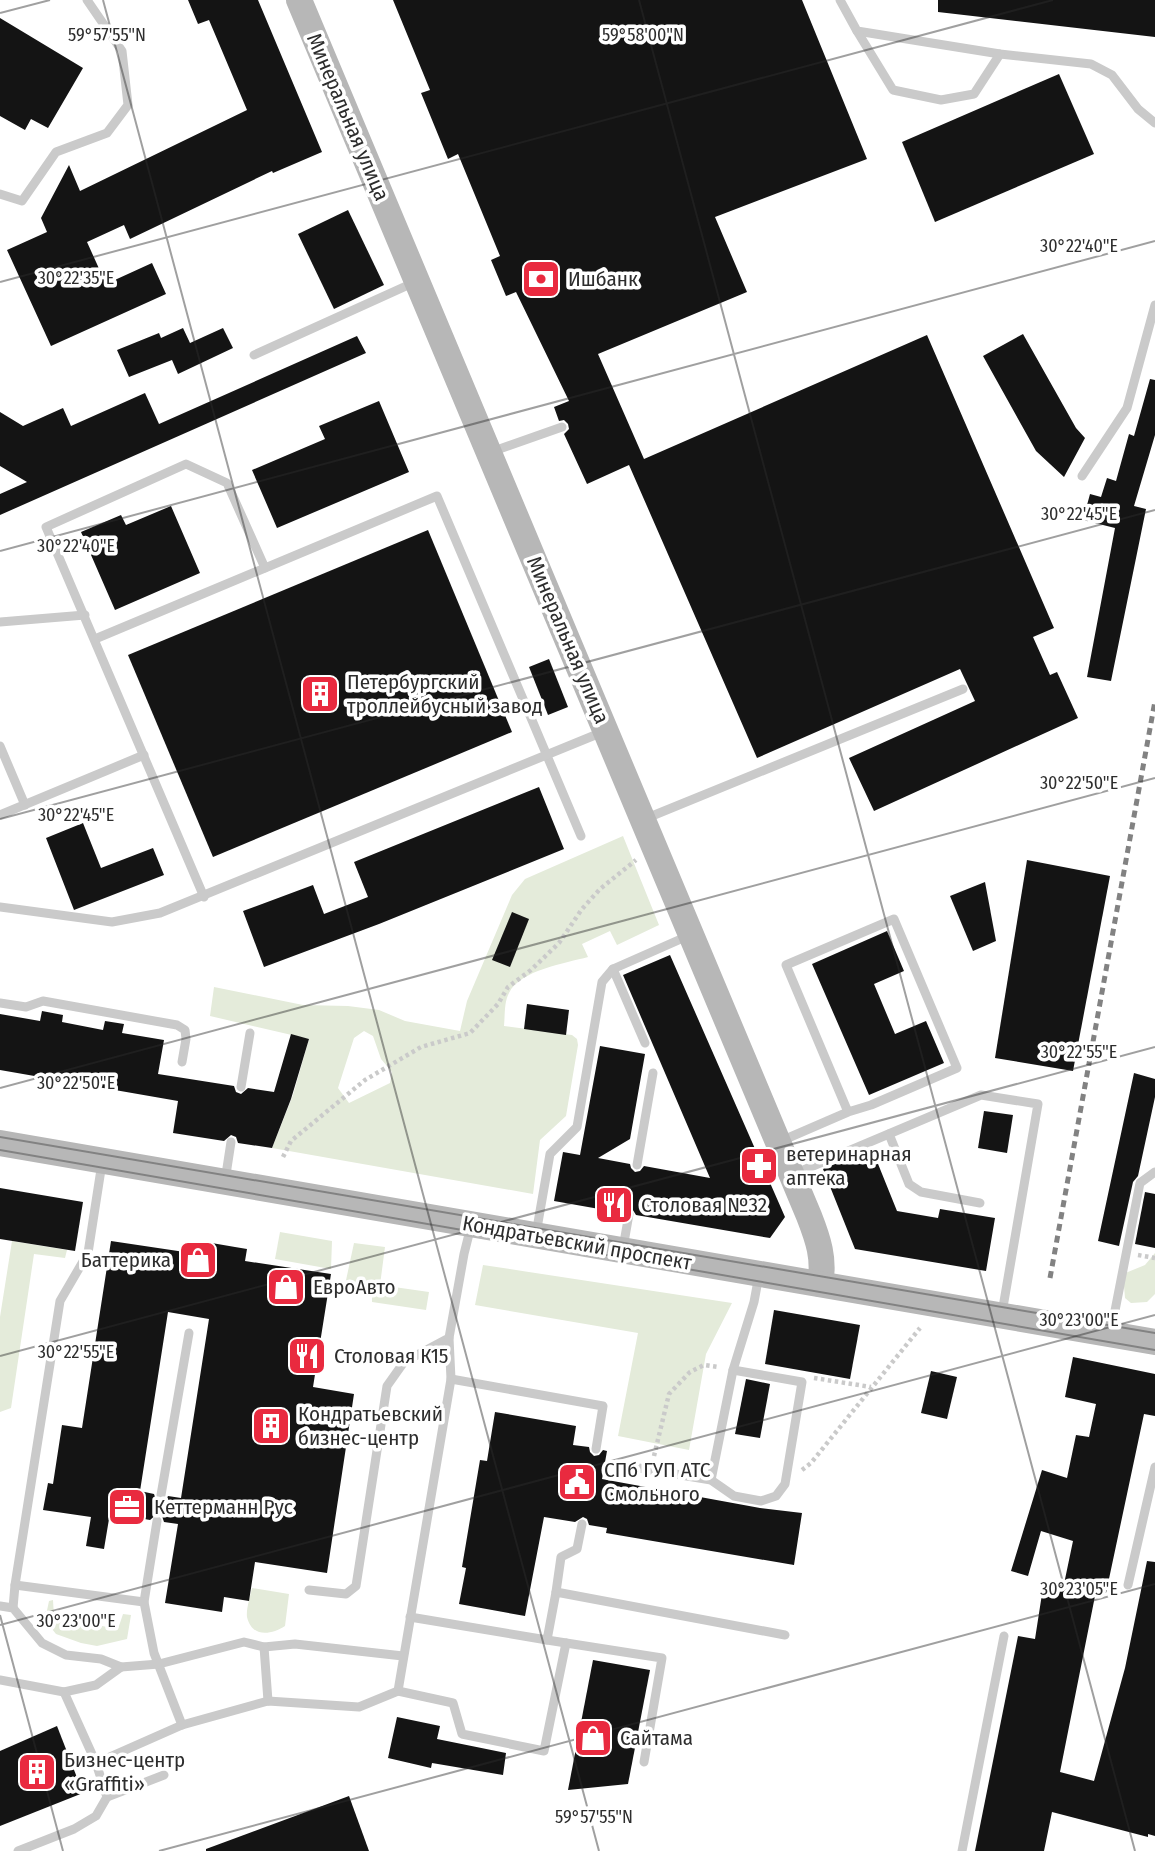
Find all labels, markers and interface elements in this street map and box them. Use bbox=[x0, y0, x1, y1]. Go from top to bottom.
text: 59°57'55"N bbox=[68, 24, 146, 46]
text: 59°58'00"N bbox=[602, 24, 684, 46]
street label: Минеральная улица bbox=[301, 30, 395, 204]
text: 30°22'40"E bbox=[1040, 235, 1118, 257]
bank icon: Ишбанк bbox=[520, 258, 562, 300]
place label: Ишбанк bbox=[568, 266, 638, 292]
text: 30°22'35"E bbox=[38, 267, 114, 289]
text: 30°22'45"E bbox=[1041, 503, 1117, 525]
text: 30°22'40"E bbox=[37, 535, 115, 557]
street label: Минеральная улица bbox=[521, 553, 615, 727]
place label: Петербургский троллейбусный завод bbox=[347, 669, 543, 719]
building icon: Петербургский троллейбусный завод bbox=[299, 673, 341, 715]
text: 30°22'50"E bbox=[1040, 772, 1118, 794]
text: 30°22'45"E bbox=[38, 804, 114, 826]
text: 30°22'55"E bbox=[1041, 1041, 1117, 1063]
text: 30°22'50"E bbox=[37, 1072, 115, 1094]
place label: ветеринарная аптека bbox=[786, 1141, 912, 1191]
pharmacy icon: ветеринарная аптека bbox=[738, 1145, 780, 1187]
restaurant icon: Столовая №32 bbox=[593, 1184, 635, 1226]
place label: Столовая №32 bbox=[641, 1192, 767, 1218]
street label: Кондратьевский проспект bbox=[460, 1210, 694, 1276]
shop icon: Баттерика bbox=[177, 1239, 219, 1281]
place label: Баттерика bbox=[81, 1247, 171, 1273]
shop icon: ЕвроАвто bbox=[265, 1266, 307, 1308]
place label: ЕвроАвто bbox=[313, 1274, 396, 1300]
text: 30°23'00"E bbox=[1039, 1309, 1119, 1331]
restaurant icon: Столовая К15 bbox=[286, 1335, 328, 1377]
text: 30°22'55"E bbox=[38, 1341, 114, 1363]
place label: Столовая К15 bbox=[334, 1343, 449, 1369]
place label: Кондратьевский бизнес-центр bbox=[298, 1401, 443, 1451]
building icon: Кондратьевский бизнес-центр bbox=[250, 1405, 292, 1447]
place label: СПб ГУП АТС Смольного bbox=[604, 1457, 711, 1507]
public building icon: СПб ГУП АТС Смольного bbox=[556, 1461, 598, 1503]
office icon: Кеттерманн Рус bbox=[106, 1486, 148, 1528]
place label: Кеттерманн Рус bbox=[154, 1494, 293, 1520]
text: 30°23'05"E bbox=[1040, 1578, 1118, 1600]
text: 30°23'00"E bbox=[36, 1610, 116, 1632]
shop icon: Сайтама bbox=[572, 1717, 614, 1759]
place label: Сайтама bbox=[620, 1725, 693, 1751]
place label: Бизнес-центр «Graffiti» bbox=[64, 1747, 185, 1797]
building icon: Бизнес-центр «Graffiti» bbox=[16, 1751, 58, 1793]
text: 59°57'55"N bbox=[555, 1806, 633, 1828]

